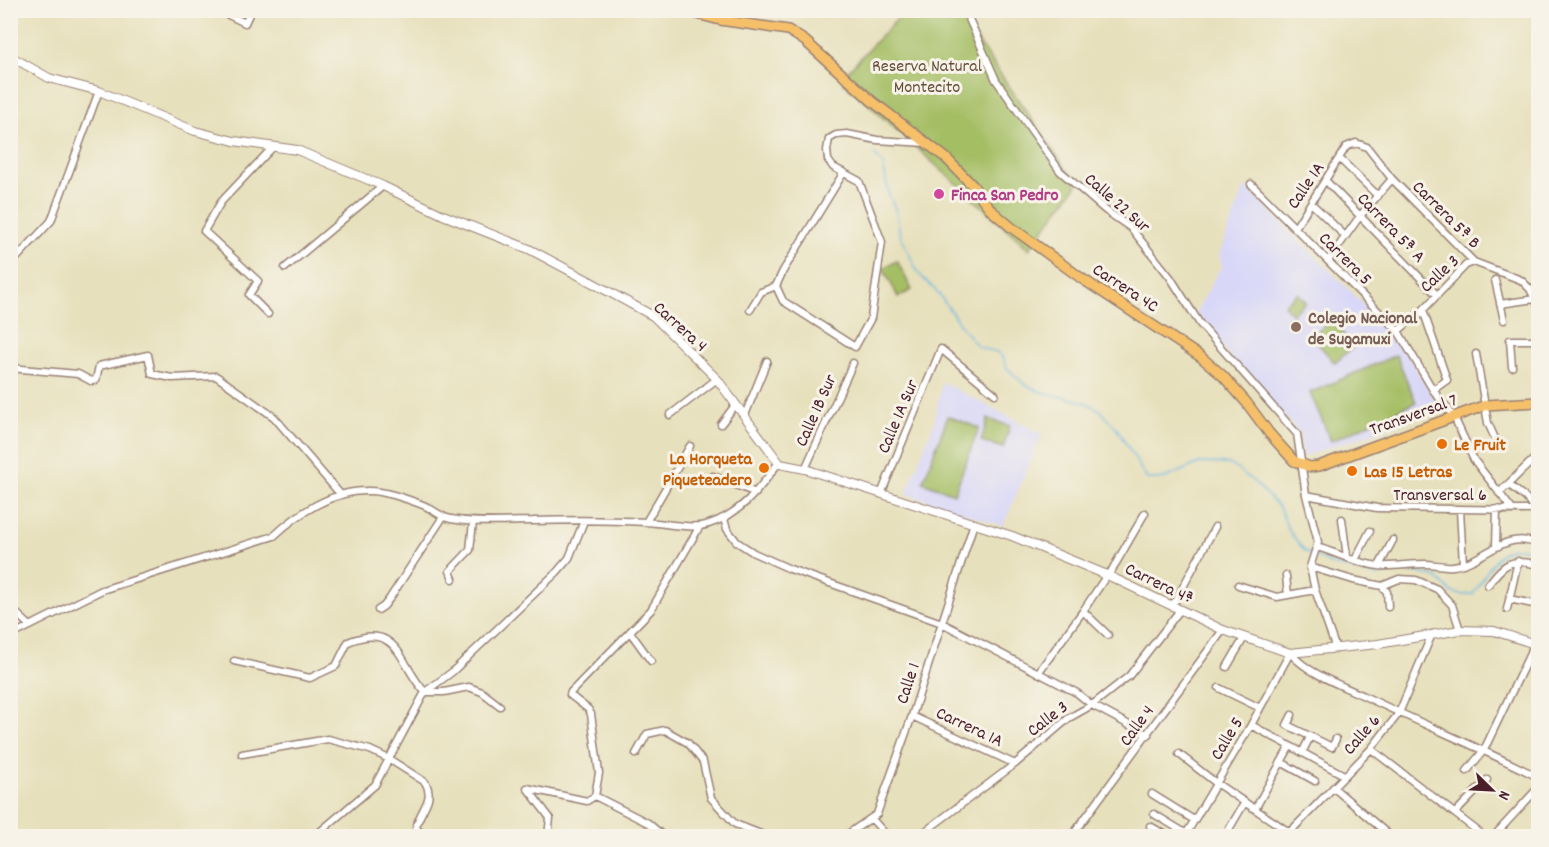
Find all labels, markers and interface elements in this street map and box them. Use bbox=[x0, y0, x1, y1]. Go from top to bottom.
park label: Reserva Natural Montecito bbox=[872, 55, 983, 101]
street label: Calle 1A bbox=[1282, 158, 1332, 215]
street label: Calle 22 Sur bbox=[1078, 168, 1155, 240]
street label: Carrera 5ª B bbox=[1405, 176, 1485, 256]
place label: Finca San Pedro bbox=[951, 184, 1058, 209]
marker: Finca San Pedro bbox=[932, 187, 946, 201]
street label: Carrera 5ª A bbox=[1350, 188, 1430, 270]
street label: Carrera 5 bbox=[1312, 228, 1376, 292]
street label: Calle 3 bbox=[1415, 250, 1466, 300]
street label: Carrera 4C bbox=[1087, 258, 1163, 320]
street label: Carrera 4 bbox=[647, 297, 712, 359]
place label: Colegio Nacional de Sugamuxi bbox=[1308, 307, 1418, 353]
marker: Colegio Nacional de Sugamuxi bbox=[1289, 320, 1303, 334]
street label: Calle 1B Sur bbox=[790, 371, 844, 451]
street label: Calle 1A Sur bbox=[873, 376, 926, 458]
street label: Transversal 7 bbox=[1367, 389, 1461, 444]
place label: Le Fruit bbox=[1454, 434, 1506, 459]
marker: Le Fruit bbox=[1435, 437, 1449, 451]
place label: La Horqueta Piqueteadero bbox=[663, 448, 753, 494]
marker: La Horqueta Piqueteadero bbox=[757, 461, 771, 475]
place label: Las 15 Letras bbox=[1364, 461, 1453, 486]
marker: Las 15 Letras bbox=[1345, 464, 1359, 478]
street label: Transversal 6 bbox=[1393, 484, 1487, 509]
street label: Carrera 4ª bbox=[1120, 558, 1198, 613]
street label: Calle 1 bbox=[891, 660, 928, 708]
street label: Calle 3 bbox=[1023, 696, 1074, 744]
street label: Calle 4 bbox=[1115, 701, 1161, 752]
street label: Carrera 1A bbox=[931, 702, 1007, 755]
street label: Calle 6 bbox=[1338, 710, 1388, 761]
street label: Calle 5 bbox=[1206, 713, 1251, 766]
north arrow bbox=[1462, 760, 1522, 820]
text: N bbox=[1491, 787, 1516, 803]

